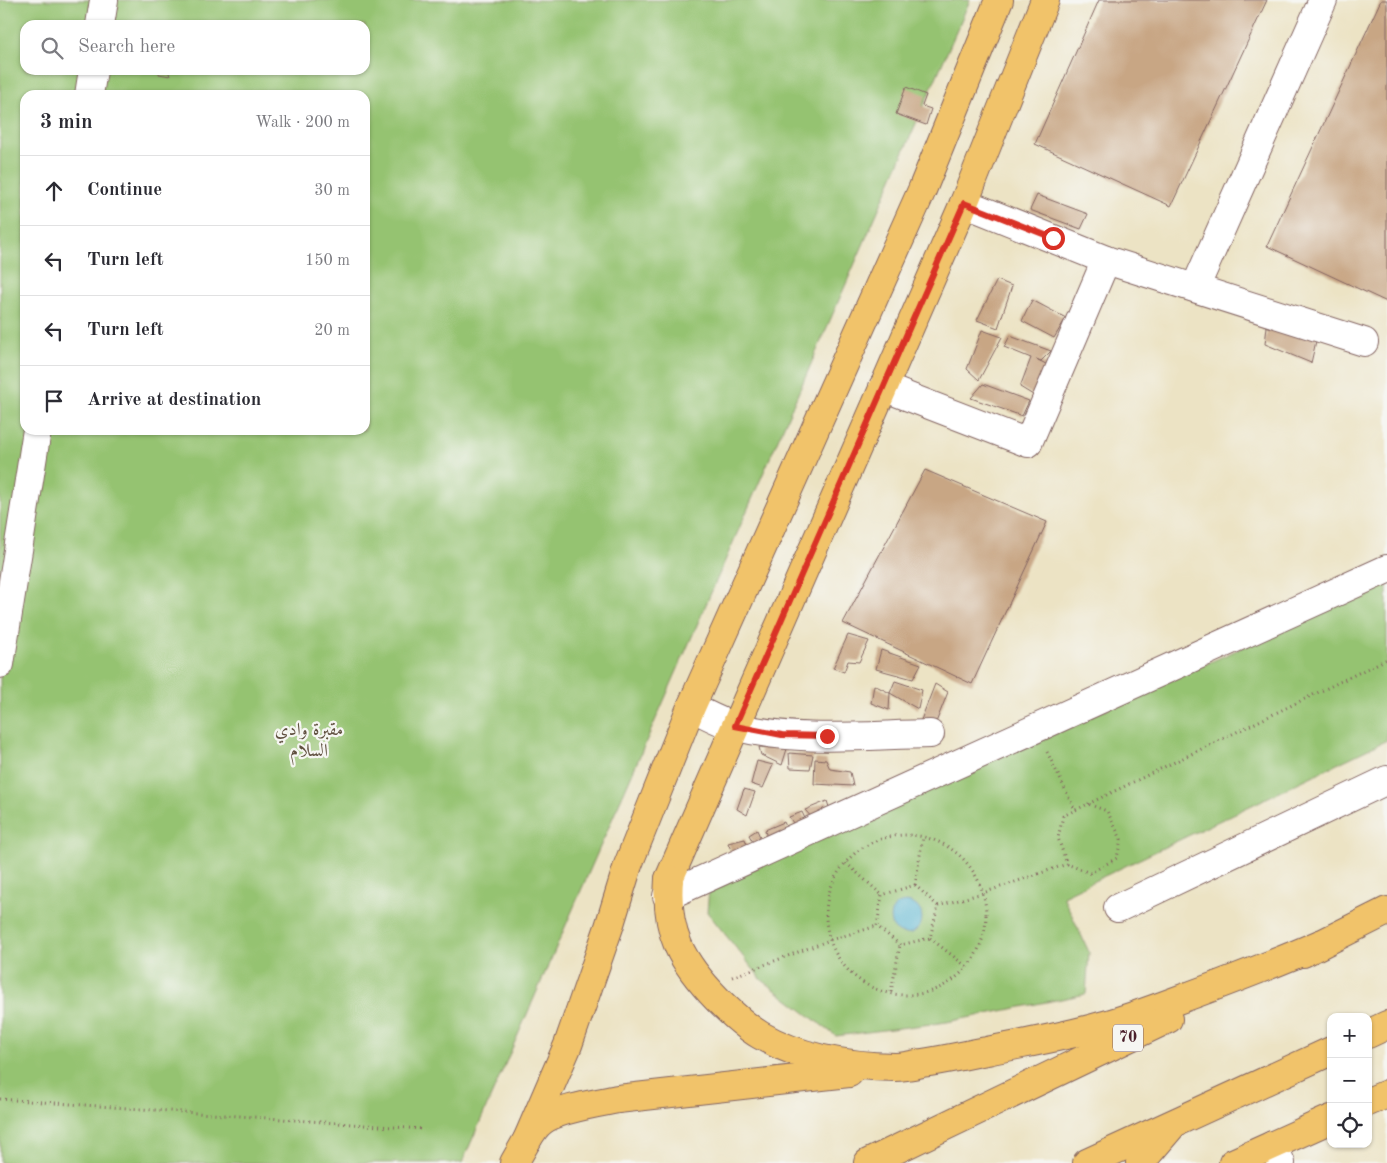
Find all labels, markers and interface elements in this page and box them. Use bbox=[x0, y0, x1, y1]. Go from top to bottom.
search box bbox=[20, 20, 370, 75]
icon: search bbox=[38, 34, 66, 62]
text: Search here bbox=[78, 38, 175, 57]
text: 3 min bbox=[40, 112, 93, 133]
text: Walk · 200 m bbox=[255, 115, 350, 131]
icon: ahead bbox=[40, 177, 68, 205]
text: Continue bbox=[87, 181, 162, 200]
text: 30 m bbox=[314, 183, 350, 199]
route start bbox=[1042, 227, 1065, 250]
icon: left bbox=[40, 247, 68, 275]
text: Turn left bbox=[87, 251, 164, 270]
text: 150 m bbox=[305, 253, 350, 269]
icon: left bbox=[40, 317, 68, 345]
text: Turn left bbox=[87, 321, 164, 340]
text: 20 m bbox=[314, 323, 350, 339]
icon: arrive bbox=[40, 387, 68, 415]
text: Arrive at destination bbox=[87, 391, 261, 410]
park label: مقبرة وادي السلام bbox=[275, 721, 343, 766]
route end bbox=[816, 725, 839, 748]
map controls bbox=[1327, 1013, 1372, 1148]
button: + bbox=[1327, 1013, 1372, 1058]
road number: 70 bbox=[1113, 1024, 1143, 1052]
button: − bbox=[1327, 1058, 1372, 1103]
button: locate bbox=[1327, 1103, 1372, 1148]

